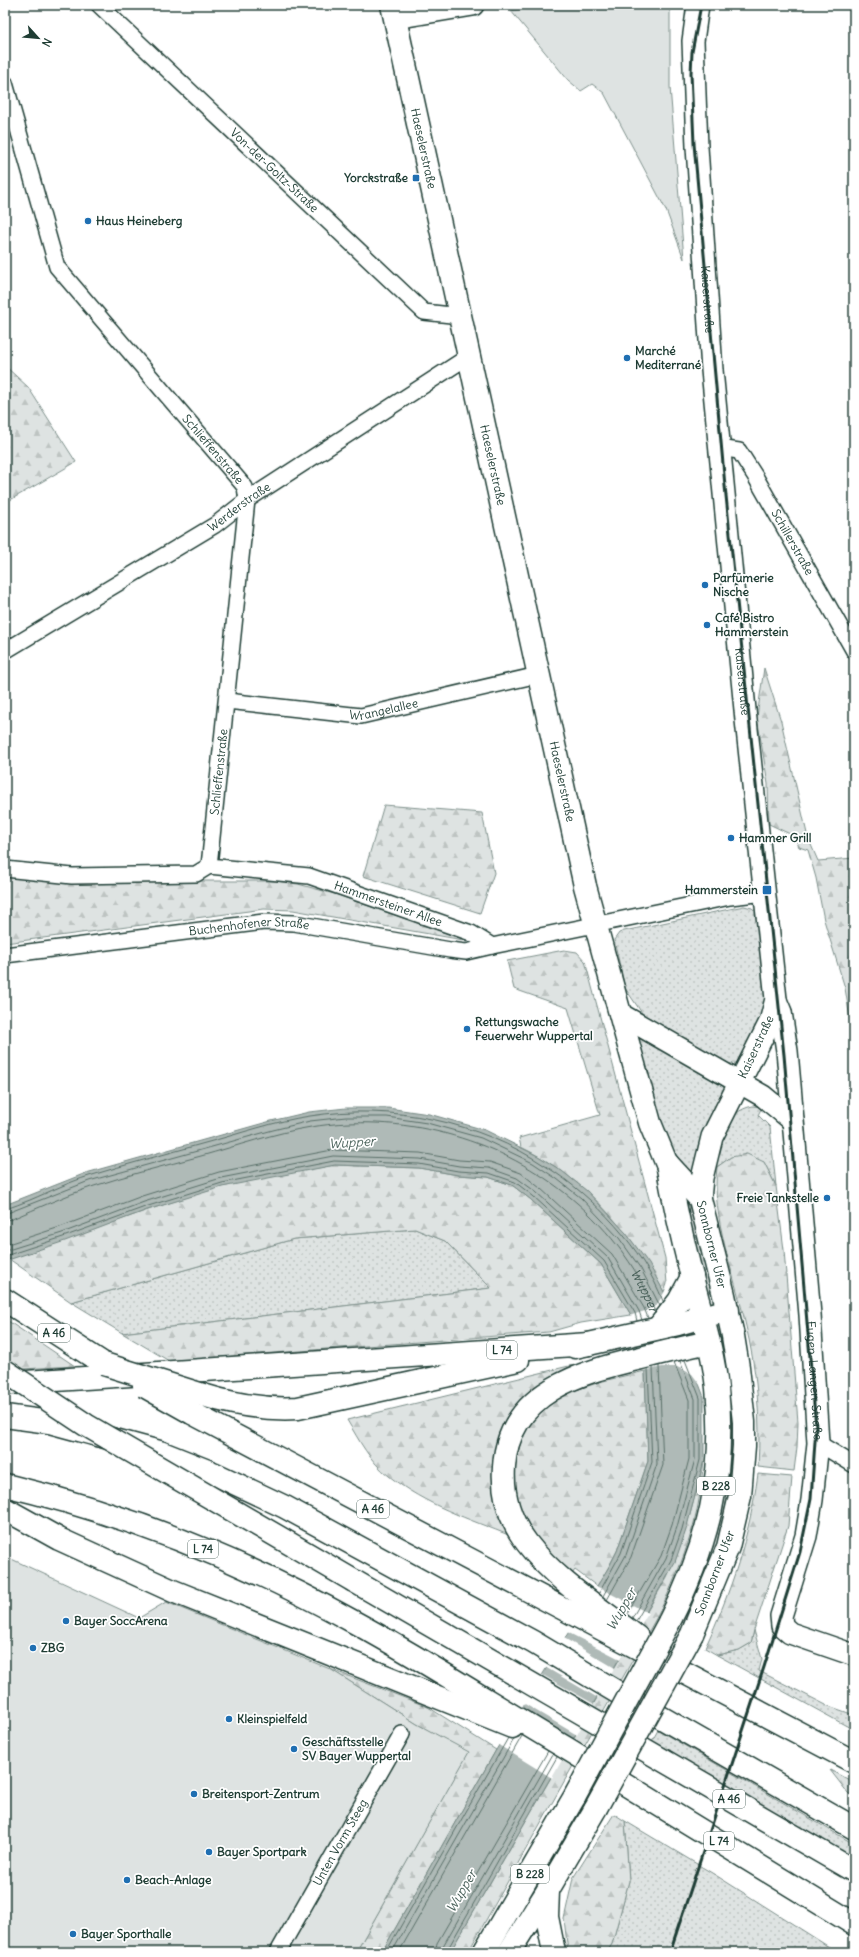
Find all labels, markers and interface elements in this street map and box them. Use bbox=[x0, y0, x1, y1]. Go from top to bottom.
north arrow bbox=[18, 18, 58, 58]
text: N bbox=[39, 36, 55, 49]
street label: Haeselerstraße bbox=[408, 107, 440, 190]
street label: Von-der-Goltz-Straße bbox=[227, 125, 322, 215]
place label: Yorckstraße bbox=[343, 170, 409, 185]
marker: Yorckstraße bbox=[411, 173, 421, 183]
place label: Haus Heineberg bbox=[96, 213, 183, 229]
marker: Haus Heineberg bbox=[83, 216, 93, 226]
street label: Kaiserstraße bbox=[698, 265, 718, 334]
place label: Marché Mediterrané bbox=[635, 343, 702, 372]
marker: Marché Mediterrané bbox=[622, 353, 632, 363]
street label: Schlieffenstraße bbox=[179, 411, 247, 487]
street label: Haeselerstraße bbox=[477, 423, 509, 507]
street label: Werderstraße bbox=[205, 479, 273, 535]
street label: Schillerstraße bbox=[768, 506, 817, 578]
place label: Parfümerie Nische bbox=[713, 570, 774, 599]
marker: Parfümerie Nische bbox=[700, 580, 710, 590]
place label: Café Bistro Hammerstein bbox=[715, 610, 788, 639]
marker: Café Bistro Hammerstein bbox=[702, 620, 712, 630]
street label: Kaiserstraße bbox=[732, 647, 754, 716]
street label: Wrangelallee bbox=[348, 695, 419, 723]
street label: Schlieffenstraße bbox=[207, 728, 230, 816]
street label: Haeselerstraße bbox=[547, 740, 579, 823]
place label: Hammer Grill bbox=[739, 830, 812, 845]
marker: Hammer Grill bbox=[726, 833, 736, 843]
street label: Hammersteiner Allee bbox=[332, 877, 444, 929]
place label: Hammerstein bbox=[685, 882, 758, 897]
marker: Hammerstein bbox=[761, 884, 773, 896]
street label: Buchenhofener Straße bbox=[188, 914, 311, 939]
street label: Kaiserstraße bbox=[734, 1013, 777, 1081]
place label: Rettungswache Feuerwehr Wuppertal bbox=[475, 1014, 593, 1044]
marker: Rettungswache Feuerwehr Wuppertal bbox=[462, 1024, 472, 1034]
water label: Wupper bbox=[328, 1132, 377, 1153]
place label: Freie Tankstelle bbox=[737, 1190, 820, 1205]
marker: Freie Tankstelle bbox=[822, 1193, 832, 1203]
street label: Sonnborner Ufer bbox=[694, 1199, 730, 1290]
water label: Wupper bbox=[627, 1266, 663, 1316]
street label: Eugen-Langen-Straße bbox=[803, 1320, 826, 1440]
road number: A 46 bbox=[38, 1324, 70, 1342]
road number: L 74 bbox=[487, 1341, 517, 1359]
road number: B 228 bbox=[697, 1477, 735, 1495]
road number: A 46 bbox=[357, 1500, 389, 1518]
street label: Sonnborner Ufer bbox=[691, 1528, 738, 1617]
road number: L 74 bbox=[188, 1540, 218, 1558]
water label: Wupper bbox=[603, 1584, 641, 1634]
place label: Bayer SoccArena bbox=[74, 1613, 168, 1629]
marker: Bayer SoccArena bbox=[61, 1616, 71, 1626]
place label: ZBG bbox=[41, 1640, 65, 1655]
marker: ZBG bbox=[28, 1643, 38, 1653]
place label: Kleinspielfeld bbox=[237, 1711, 307, 1727]
marker: Kleinspielfeld bbox=[224, 1714, 234, 1724]
place label: Geschäftsstelle SV Bayer Wuppertal bbox=[302, 1734, 411, 1764]
marker: Geschäftsstelle SV Bayer Wuppertal bbox=[289, 1744, 299, 1754]
place label: Breitensport-Zentrum bbox=[202, 1786, 320, 1802]
marker: Breitensport-Zentrum bbox=[189, 1789, 199, 1799]
road number: A 46 bbox=[713, 1790, 745, 1808]
street label: Unten Vorm Steeg bbox=[309, 1796, 370, 1888]
road number: L 74 bbox=[704, 1832, 734, 1850]
place label: Bayer Sportpark bbox=[217, 1844, 307, 1860]
marker: Bayer Sportpark bbox=[204, 1847, 214, 1857]
road number: B 228 bbox=[511, 1865, 549, 1883]
water label: Wupper bbox=[443, 1866, 481, 1916]
place label: Beach-Anlage bbox=[135, 1872, 212, 1888]
marker: Beach-Anlage bbox=[122, 1875, 132, 1885]
place label: Bayer Sporthalle bbox=[81, 1926, 172, 1942]
marker: Bayer Sporthalle bbox=[68, 1929, 78, 1939]

